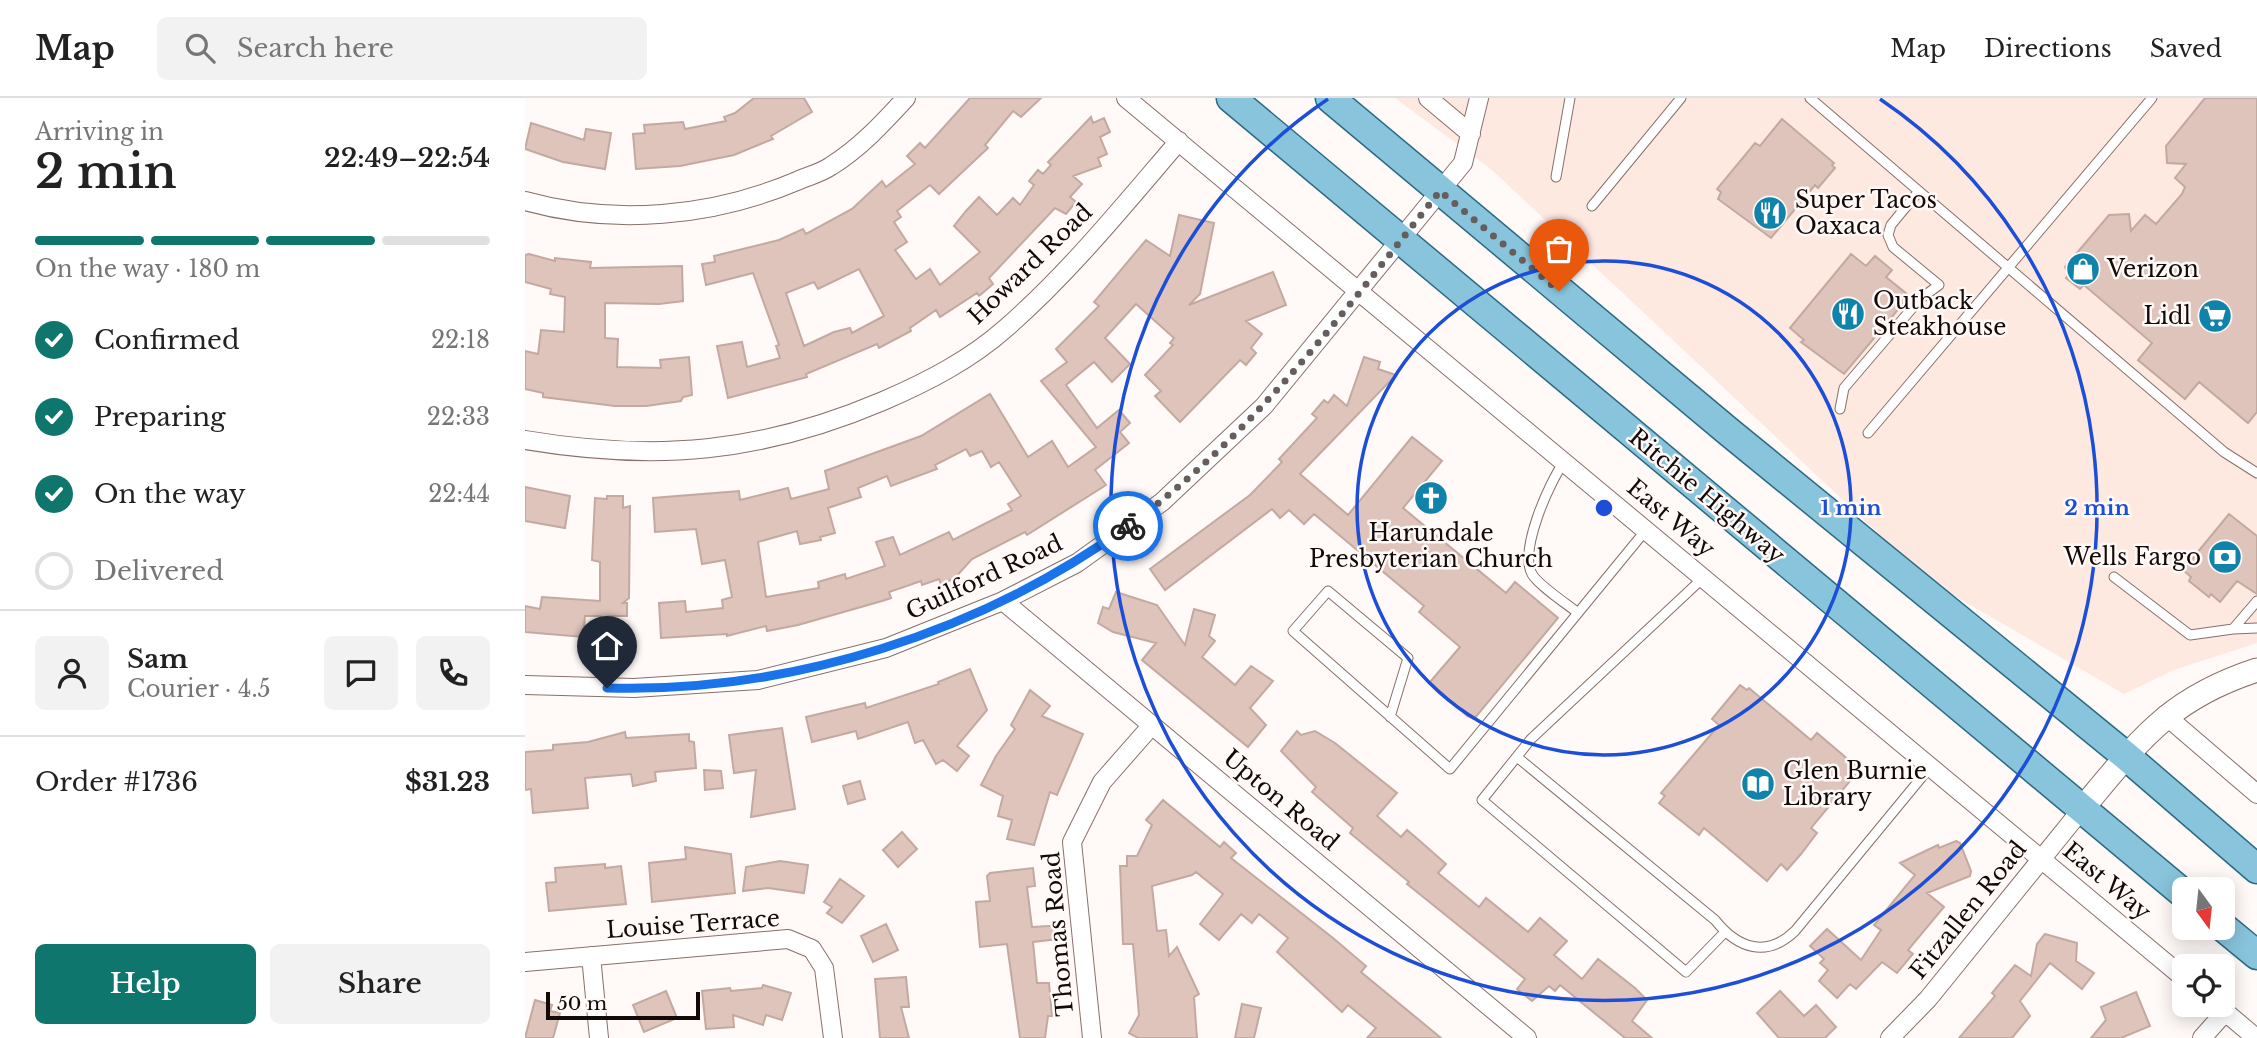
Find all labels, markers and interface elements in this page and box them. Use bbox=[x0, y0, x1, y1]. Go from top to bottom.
search box bbox=[157, 17, 647, 80]
text: Map bbox=[35, 28, 115, 69]
icon: search bbox=[181, 29, 219, 67]
text: Search here bbox=[237, 32, 394, 64]
text: Map bbox=[1890, 34, 1946, 63]
text: Directions bbox=[1984, 34, 2112, 63]
text: Saved bbox=[2150, 34, 2222, 63]
text: Arriving in bbox=[35, 118, 164, 146]
text: 22:49–22:54 bbox=[324, 142, 490, 174]
text: 2 min bbox=[35, 143, 177, 200]
place label: Super Tacos Oaxaca bbox=[1795, 186, 1937, 240]
restaurant icon: Super Tacos Oaxaca bbox=[1751, 194, 1789, 232]
street label: Howard Road bbox=[962, 198, 1098, 330]
pin bbox=[1529, 219, 1589, 291]
icon: bag bbox=[1540, 230, 1578, 268]
shop icon: Verizon bbox=[2064, 250, 2102, 288]
text: On the way · 180 m bbox=[35, 255, 260, 283]
place label: Verizon bbox=[2106, 255, 2199, 283]
place label: Outback Steakhouse bbox=[1873, 287, 2006, 341]
restaurant icon: Outback Steakhouse bbox=[1829, 295, 1867, 333]
supermarket icon: Lidl bbox=[2196, 297, 2234, 335]
place label: Lidl bbox=[2143, 302, 2191, 330]
icon: check bbox=[35, 321, 73, 359]
text: Confirmed bbox=[94, 324, 239, 356]
text: 22:18 bbox=[431, 326, 490, 354]
icon: check bbox=[35, 398, 73, 436]
text: Preparing bbox=[94, 401, 226, 433]
text: 22:33 bbox=[427, 403, 490, 431]
street label: Ritchie Highway bbox=[1623, 423, 1791, 570]
street label: East Way bbox=[1621, 473, 1721, 563]
icon: check bbox=[35, 475, 73, 513]
text: On the way bbox=[94, 478, 246, 510]
church icon: Harundale Presbyterian Church bbox=[1412, 479, 1450, 517]
text: 22:44 bbox=[428, 480, 490, 508]
courier bbox=[1093, 491, 1163, 561]
text: 1 min bbox=[1821, 495, 1881, 521]
text: 2 min bbox=[2064, 495, 2130, 521]
centre of rings bbox=[1592, 496, 1616, 520]
icon: bike bbox=[1109, 507, 1147, 545]
place label: Harundale Presbyterian Church bbox=[1309, 519, 1553, 573]
street label: Guilford Road bbox=[901, 529, 1067, 625]
bank icon: Wells Fargo bbox=[2206, 538, 2244, 576]
place label: Wells Fargo bbox=[2063, 543, 2201, 571]
text: Delivered bbox=[94, 555, 224, 587]
pin bbox=[577, 616, 637, 688]
icon: home bbox=[588, 627, 626, 665]
button: person bbox=[35, 636, 109, 710]
button: chat bbox=[324, 636, 398, 710]
button: phone bbox=[416, 636, 490, 710]
text: Sam bbox=[127, 643, 188, 675]
text: Courier · 4.5 bbox=[127, 675, 271, 703]
street label: Upton Road bbox=[1218, 744, 1344, 856]
place label: Glen Burnie Library bbox=[1783, 757, 1927, 811]
library icon: Glen Burnie Library bbox=[1739, 765, 1777, 803]
text: Order #1736 bbox=[35, 766, 198, 798]
text: $31.23 bbox=[405, 766, 490, 798]
street label: Fitzallen Road bbox=[1904, 835, 2032, 985]
street label: East Way bbox=[2057, 836, 2157, 926]
street label: Thomas Road bbox=[1037, 851, 1079, 1017]
north arrow bbox=[2172, 877, 2235, 940]
map controls bbox=[2172, 877, 2235, 1017]
street label: Louise Terrace bbox=[605, 904, 781, 944]
button: Help bbox=[35, 944, 256, 1024]
button: Share bbox=[270, 944, 490, 1024]
button: locate bbox=[2172, 954, 2235, 1017]
scale bar bbox=[546, 989, 700, 1021]
text: 50 m bbox=[557, 992, 607, 1015]

